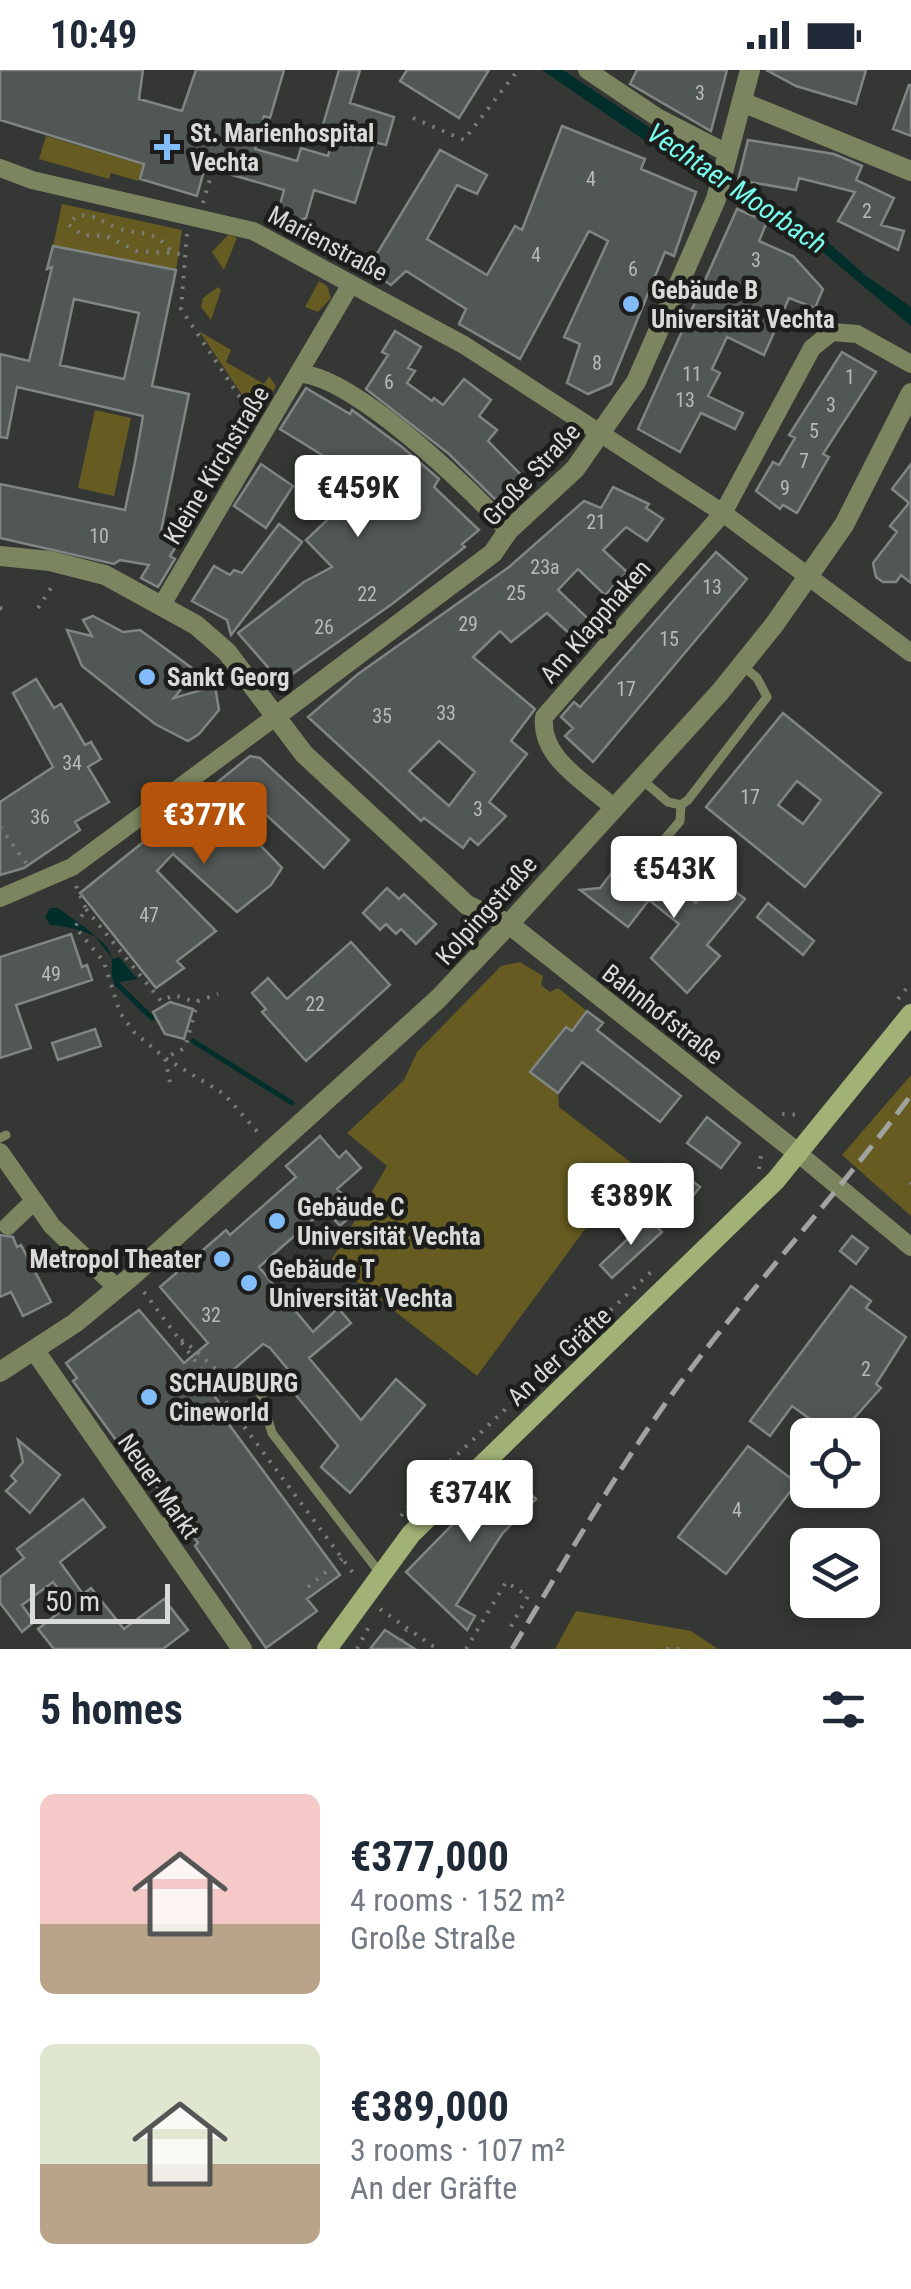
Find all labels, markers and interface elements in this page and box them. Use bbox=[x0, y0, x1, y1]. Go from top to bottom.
text: 10:49 bbox=[50, 13, 137, 57]
house number: 3 bbox=[695, 81, 705, 105]
water label: Vechtaer Moorbach bbox=[641, 116, 833, 261]
place label: St. Marienhospital Vechta bbox=[190, 119, 374, 177]
marker: St. Marienhospital Vechta bbox=[154, 134, 180, 160]
house number: 4 bbox=[586, 167, 596, 191]
house number: 2 bbox=[862, 199, 872, 223]
street label: Marienstraße bbox=[263, 200, 392, 287]
house number: 4 bbox=[531, 243, 541, 267]
house number: 3 bbox=[751, 248, 761, 272]
house number: 6 bbox=[628, 257, 638, 281]
place label: Gebäude B Universität Vechta bbox=[651, 276, 835, 334]
marker: Gebäude B Universität Vechta bbox=[620, 293, 642, 315]
house number: 8 bbox=[592, 351, 602, 375]
house number: 11 bbox=[682, 362, 702, 386]
house number: 1 bbox=[845, 365, 855, 389]
house number: 6 bbox=[384, 370, 394, 394]
street label: Kleine Kirchstraße bbox=[158, 381, 275, 550]
house number: 13 bbox=[675, 388, 695, 412]
house number: 3 bbox=[826, 393, 836, 417]
street label: Große Straße bbox=[477, 417, 586, 532]
house number: 5 bbox=[809, 419, 819, 443]
house number: 7 bbox=[799, 449, 809, 473]
pin: €459K bbox=[288, 455, 428, 540]
text: €459K bbox=[317, 468, 399, 506]
house number: 9 bbox=[780, 476, 790, 500]
house number: 21 bbox=[586, 510, 606, 534]
house number: 10 bbox=[89, 524, 109, 548]
street label: Am Klapphaken bbox=[534, 554, 657, 689]
house number: 23a bbox=[530, 555, 560, 579]
house number: 13 bbox=[702, 575, 722, 599]
house number: 25 bbox=[506, 581, 526, 605]
house number: 22 bbox=[357, 582, 377, 606]
house number: 29 bbox=[458, 612, 478, 636]
house number: 26 bbox=[314, 615, 334, 639]
house number: 15 bbox=[659, 627, 679, 651]
place label: Sankt Georg bbox=[167, 663, 290, 692]
marker: Sankt Georg bbox=[136, 666, 158, 688]
house number: 17 bbox=[616, 677, 636, 701]
house number: 33 bbox=[436, 701, 456, 725]
house number: 35 bbox=[372, 704, 392, 728]
house number: 34 bbox=[62, 751, 82, 775]
pin: €377K bbox=[134, 782, 274, 867]
house number: 17 bbox=[740, 785, 760, 809]
text: €377K bbox=[163, 795, 245, 833]
house number: 3 bbox=[473, 797, 483, 821]
house number: 36 bbox=[30, 805, 50, 829]
pin: €543K bbox=[604, 836, 744, 921]
text: €543K bbox=[633, 849, 715, 887]
street label: Kolpingstraße bbox=[430, 850, 543, 971]
house number: 47 bbox=[139, 903, 159, 927]
street label: Bahnhofstraße bbox=[597, 958, 729, 1070]
house number: 49 bbox=[41, 962, 61, 986]
house number: 22 bbox=[305, 992, 325, 1016]
pin: €389K bbox=[561, 1163, 701, 1248]
text: €389K bbox=[590, 1176, 672, 1214]
place label: Gebäude C Universität Vechta bbox=[297, 1193, 481, 1251]
marker: Gebäude C Universität Vechta bbox=[266, 1210, 288, 1232]
place label: Metropol Theater bbox=[29, 1245, 202, 1274]
marker: Metropol Theater bbox=[211, 1248, 233, 1270]
place label: Gebäude T Universität Vechta bbox=[269, 1255, 453, 1313]
marker: Gebäude T Universität Vechta bbox=[238, 1272, 260, 1294]
street label: An der Gräfte bbox=[502, 1301, 617, 1412]
house number: 32 bbox=[201, 1303, 221, 1327]
house number: 2 bbox=[861, 1357, 871, 1381]
place label: SCHAUBURG Cineworld bbox=[169, 1369, 298, 1427]
marker: SCHAUBURG Cineworld bbox=[138, 1386, 160, 1408]
map controls bbox=[790, 1418, 880, 1618]
button: locate bbox=[790, 1418, 880, 1508]
street label: Neuer Markt bbox=[112, 1428, 205, 1544]
pin: €374K bbox=[400, 1460, 540, 1545]
text: €374K bbox=[429, 1473, 511, 1511]
house number: 4 bbox=[732, 1498, 742, 1522]
button: layers bbox=[790, 1528, 880, 1618]
scale bar bbox=[30, 1579, 170, 1624]
text: 50 m bbox=[45, 1585, 100, 1618]
icon: filters bbox=[816, 1682, 871, 1737]
text: 5 homes bbox=[40, 1685, 183, 1734]
text: €377,000 bbox=[350, 1832, 509, 1881]
icon: home bbox=[120, 1834, 240, 1954]
text: 4 rooms · 152 m² bbox=[350, 1881, 565, 1919]
text: Große Straße bbox=[350, 1919, 516, 1957]
text: €389,000 bbox=[350, 2082, 509, 2131]
icon: home bbox=[120, 2084, 240, 2204]
text: 3 rooms · 107 m² bbox=[350, 2131, 565, 2169]
text: An der Gräfte bbox=[350, 2169, 517, 2207]

